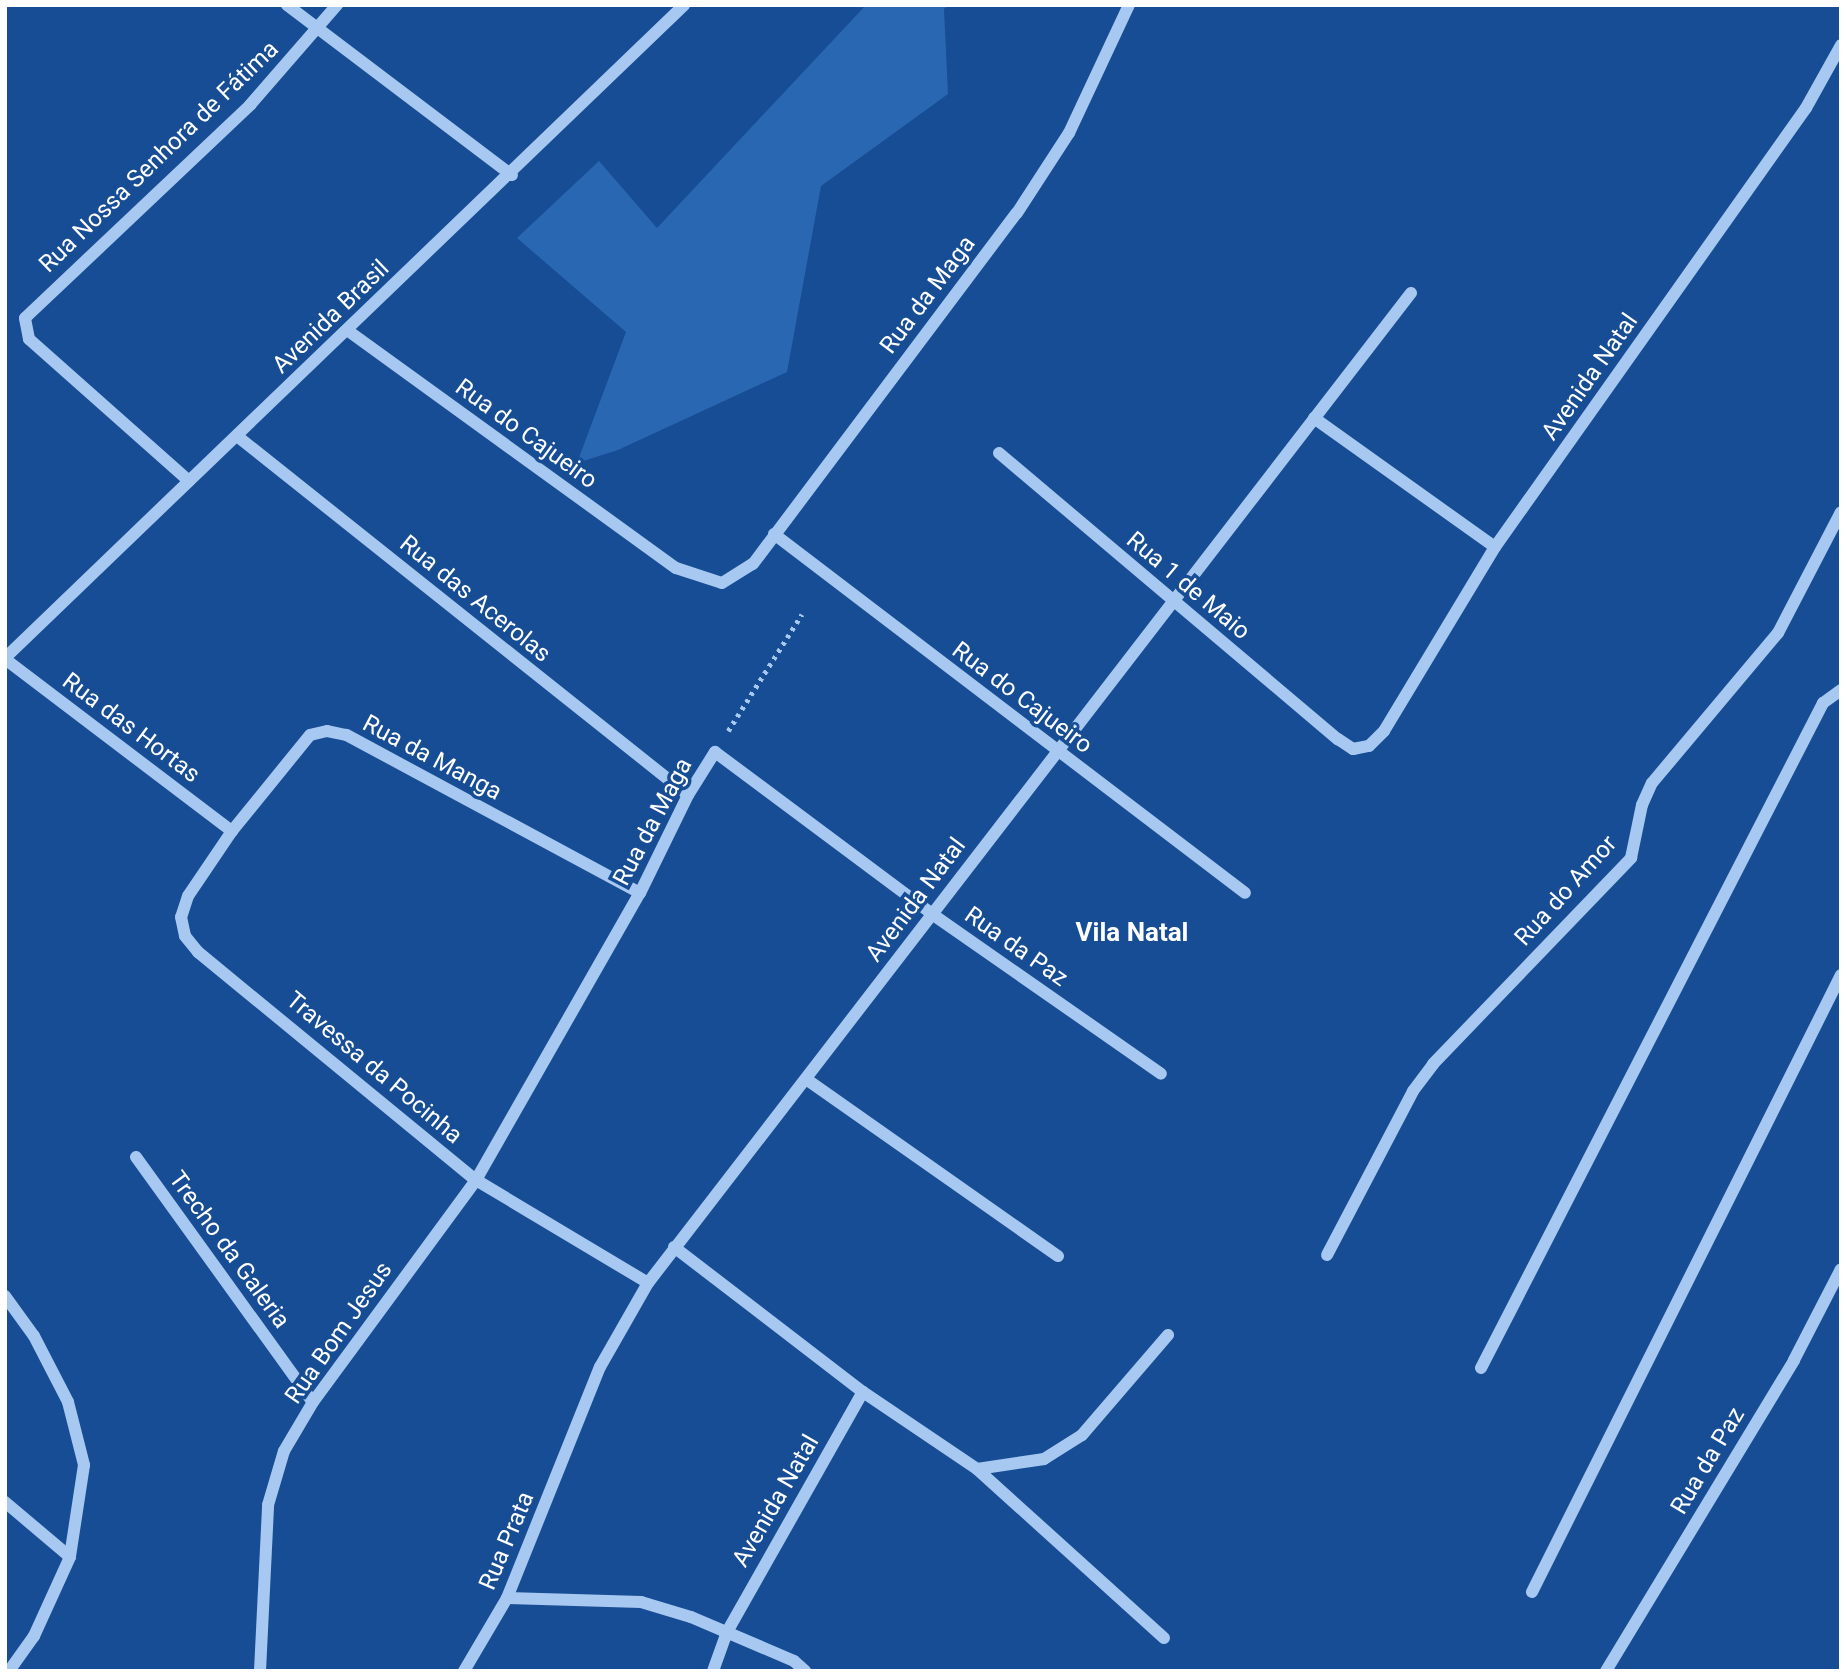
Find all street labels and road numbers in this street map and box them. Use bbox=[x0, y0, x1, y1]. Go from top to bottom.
street label: Rua Nossa Senhora de Fátima bbox=[33, 35, 285, 279]
street label: Rua da Maga bbox=[874, 230, 982, 360]
street label: Avenida Brasil bbox=[267, 254, 395, 380]
street label: Avenida Natal bbox=[1536, 308, 1644, 446]
street label: Rua do Cajueiro bbox=[450, 373, 602, 495]
street label: Rua 1 de Maio bbox=[1120, 526, 1256, 646]
street label: Rua das Acerolas bbox=[394, 529, 556, 669]
street label: Rua do Cajueiro bbox=[946, 636, 1098, 760]
street label: Rua das Hortas bbox=[57, 667, 205, 789]
street label: Rua da Manga bbox=[358, 709, 506, 807]
street label: Rua da Maga bbox=[607, 753, 699, 891]
street label: Rua do Amor bbox=[1509, 830, 1623, 952]
street label: Avenida Natal bbox=[860, 832, 972, 968]
street label: Rua da Paz bbox=[959, 901, 1073, 993]
street label: Travessa da Pocinha bbox=[280, 986, 468, 1150]
street label: Trecho da Galeria bbox=[162, 1166, 296, 1334]
street label: Rua Bom Jesus bbox=[279, 1256, 399, 1410]
street label: Rua da Paz bbox=[1665, 1402, 1751, 1520]
street label: Avenida Natal bbox=[727, 1430, 825, 1572]
street label: Rua Prata bbox=[473, 1488, 541, 1594]

